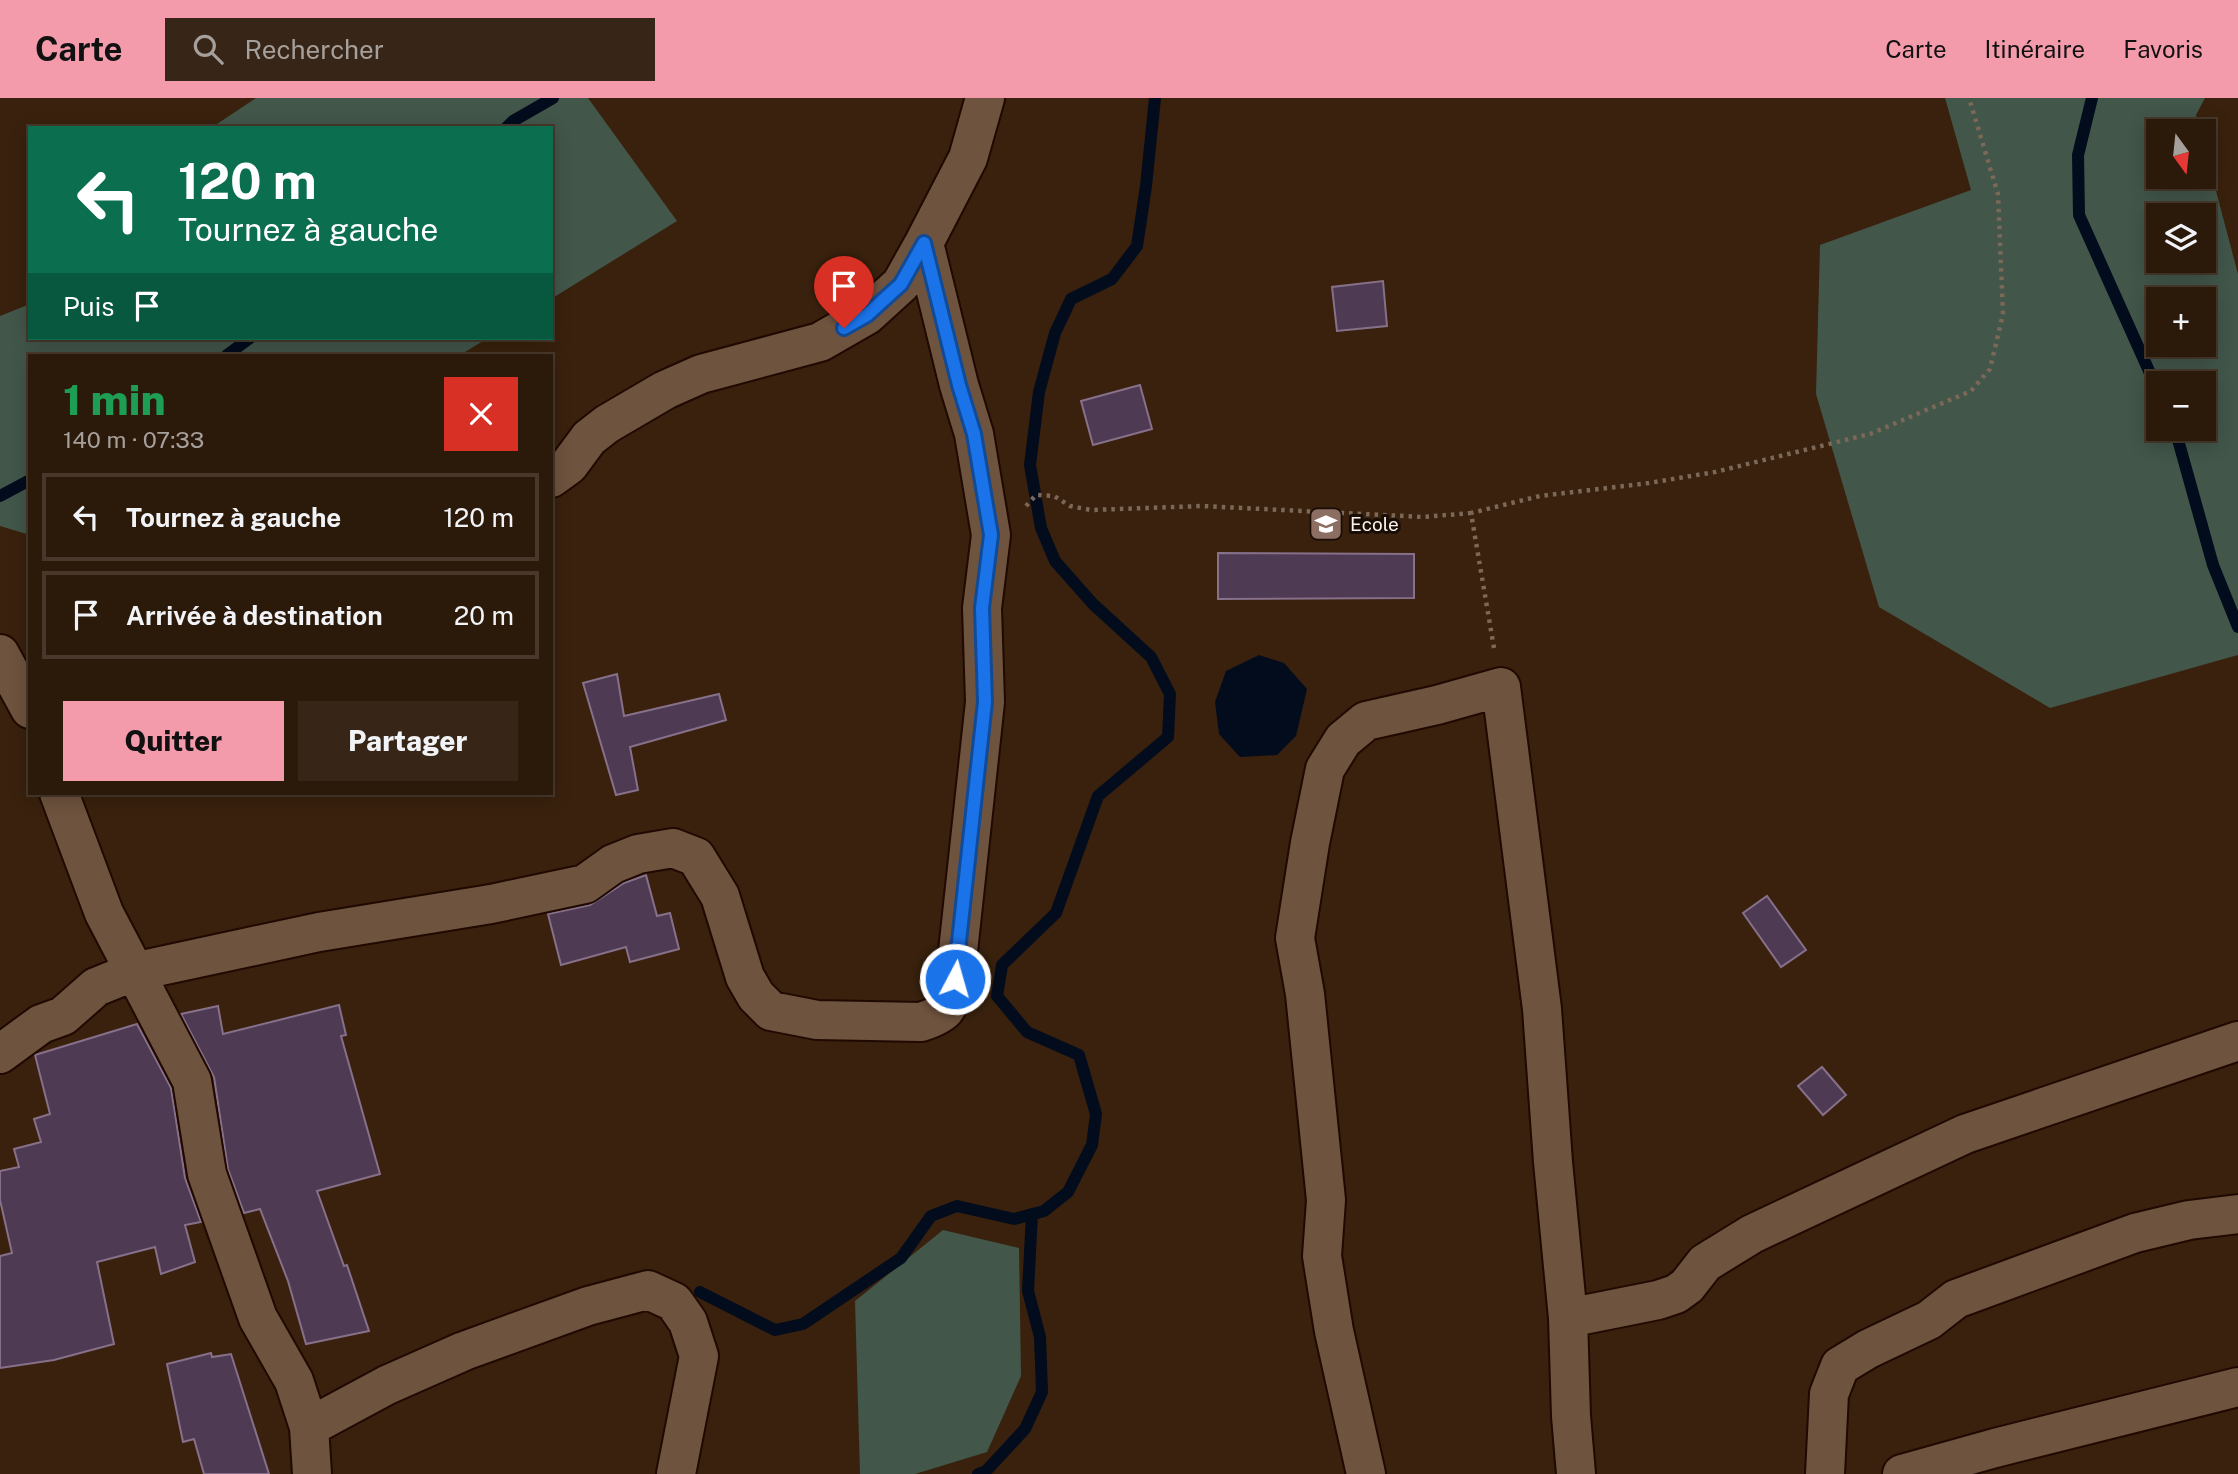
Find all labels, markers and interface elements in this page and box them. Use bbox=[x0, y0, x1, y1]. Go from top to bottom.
search box bbox=[165, 18, 655, 81]
text: Carte bbox=[35, 30, 123, 68]
icon: search bbox=[189, 30, 227, 68]
text: Rechercher bbox=[245, 34, 384, 65]
text: Carte bbox=[1885, 35, 1947, 63]
text: Itinéraire bbox=[1985, 35, 2085, 63]
text: Favoris bbox=[2123, 35, 2203, 63]
north arrow bbox=[2146, 119, 2216, 189]
map controls bbox=[2146, 119, 2216, 441]
text: 120 m bbox=[178, 152, 317, 210]
icon: left bbox=[63, 154, 154, 245]
button: layers bbox=[2146, 203, 2216, 273]
text: Tournez à gauche bbox=[178, 211, 438, 248]
pin bbox=[814, 256, 874, 328]
icon: arrive bbox=[825, 267, 863, 305]
icon: arrive bbox=[128, 287, 166, 325]
button: + bbox=[2146, 287, 2216, 357]
text: Puis bbox=[63, 291, 114, 322]
button: − bbox=[2146, 371, 2216, 441]
text: 1 min bbox=[63, 375, 166, 424]
button: close bbox=[444, 377, 518, 451]
text: 140 m · 07:33 bbox=[63, 426, 204, 453]
icon: left bbox=[67, 498, 105, 536]
text: Tournez à gauche bbox=[126, 502, 341, 533]
text: 120 m bbox=[443, 502, 514, 533]
school or university icon: Ecole bbox=[1307, 505, 1345, 543]
place label: Ecole bbox=[1350, 513, 1399, 535]
icon: arrive bbox=[67, 596, 105, 634]
text: Arrivée à destination bbox=[126, 600, 383, 631]
text: 20 m bbox=[454, 600, 514, 631]
button: Quitter bbox=[63, 701, 284, 781]
button: Partager bbox=[298, 701, 518, 781]
position arrow bbox=[918, 942, 992, 1016]

